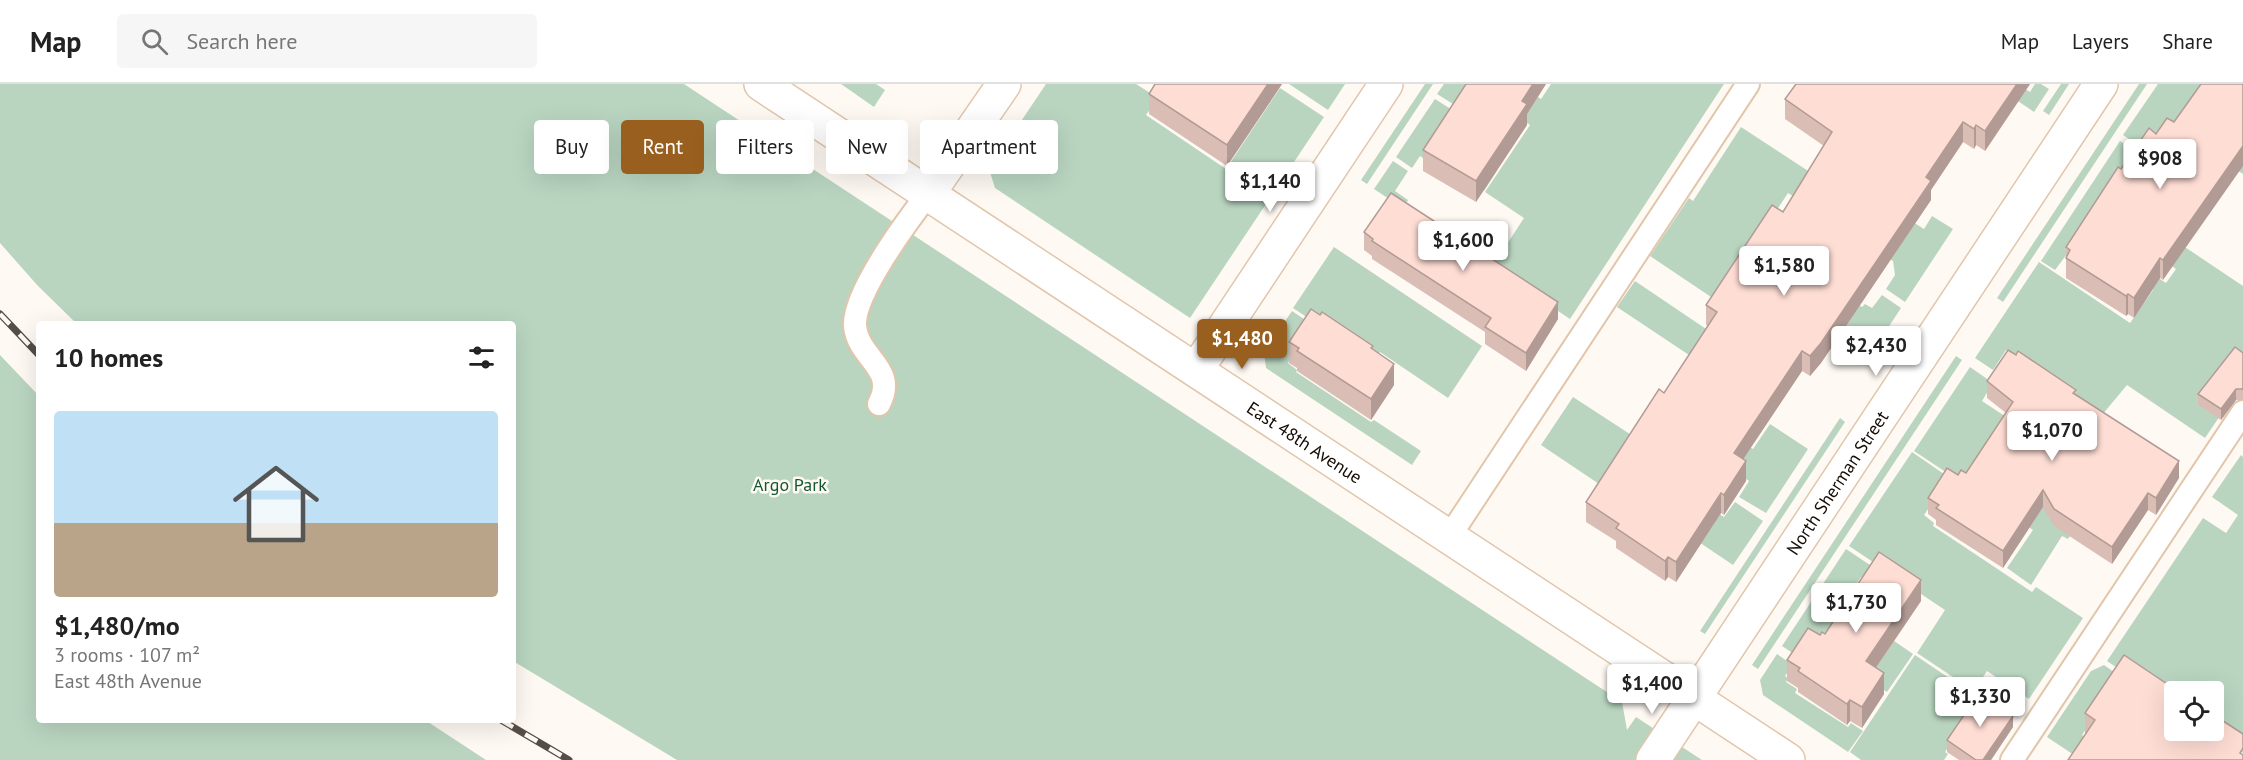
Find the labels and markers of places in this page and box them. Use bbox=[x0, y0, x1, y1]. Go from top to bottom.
pin: $908 bbox=[2124, 139, 2196, 190]
pin: $1,140 bbox=[1221, 162, 1319, 213]
pin: $1,600 bbox=[1414, 221, 1512, 272]
pin: $1,580 bbox=[1735, 246, 1833, 297]
pin: $1,480 bbox=[1193, 319, 1291, 370]
pin: $2,430 bbox=[1827, 326, 1925, 377]
pin: $1,070 bbox=[2003, 411, 2101, 462]
pin: $1,730 bbox=[1807, 583, 1905, 634]
pin: $1,400 bbox=[1603, 664, 1701, 715]
pin: $1,330 bbox=[1931, 677, 2029, 728]

